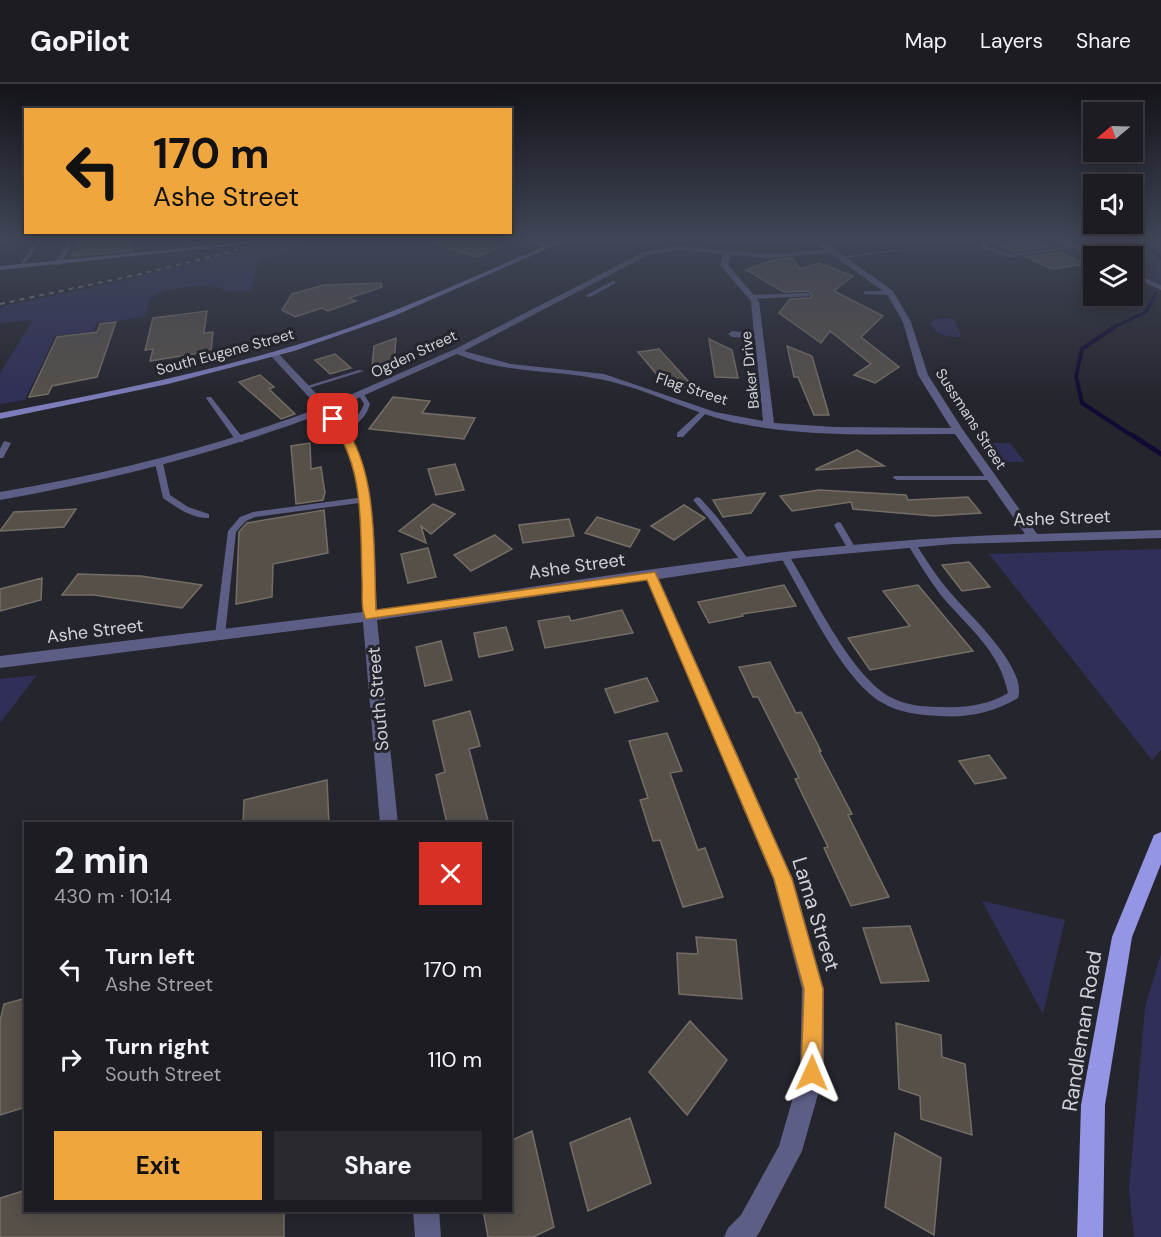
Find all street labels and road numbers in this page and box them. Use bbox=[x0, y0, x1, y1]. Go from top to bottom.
street label: South Eugene Street bbox=[154, 324, 296, 380]
street label: Ogden Street bbox=[368, 325, 460, 383]
street label: Baker Drive bbox=[736, 330, 764, 410]
street label: Sussmans Street bbox=[931, 365, 1011, 473]
street label: Flag Street bbox=[654, 368, 731, 410]
street label: Ashe Street bbox=[1013, 504, 1111, 532]
street label: Ashe Street bbox=[527, 547, 627, 585]
street label: Ashe Street bbox=[45, 613, 145, 649]
street label: South Street bbox=[361, 646, 395, 752]
street label: Lama Street bbox=[785, 854, 847, 974]
street label: Randleman Road bbox=[1055, 949, 1109, 1113]

